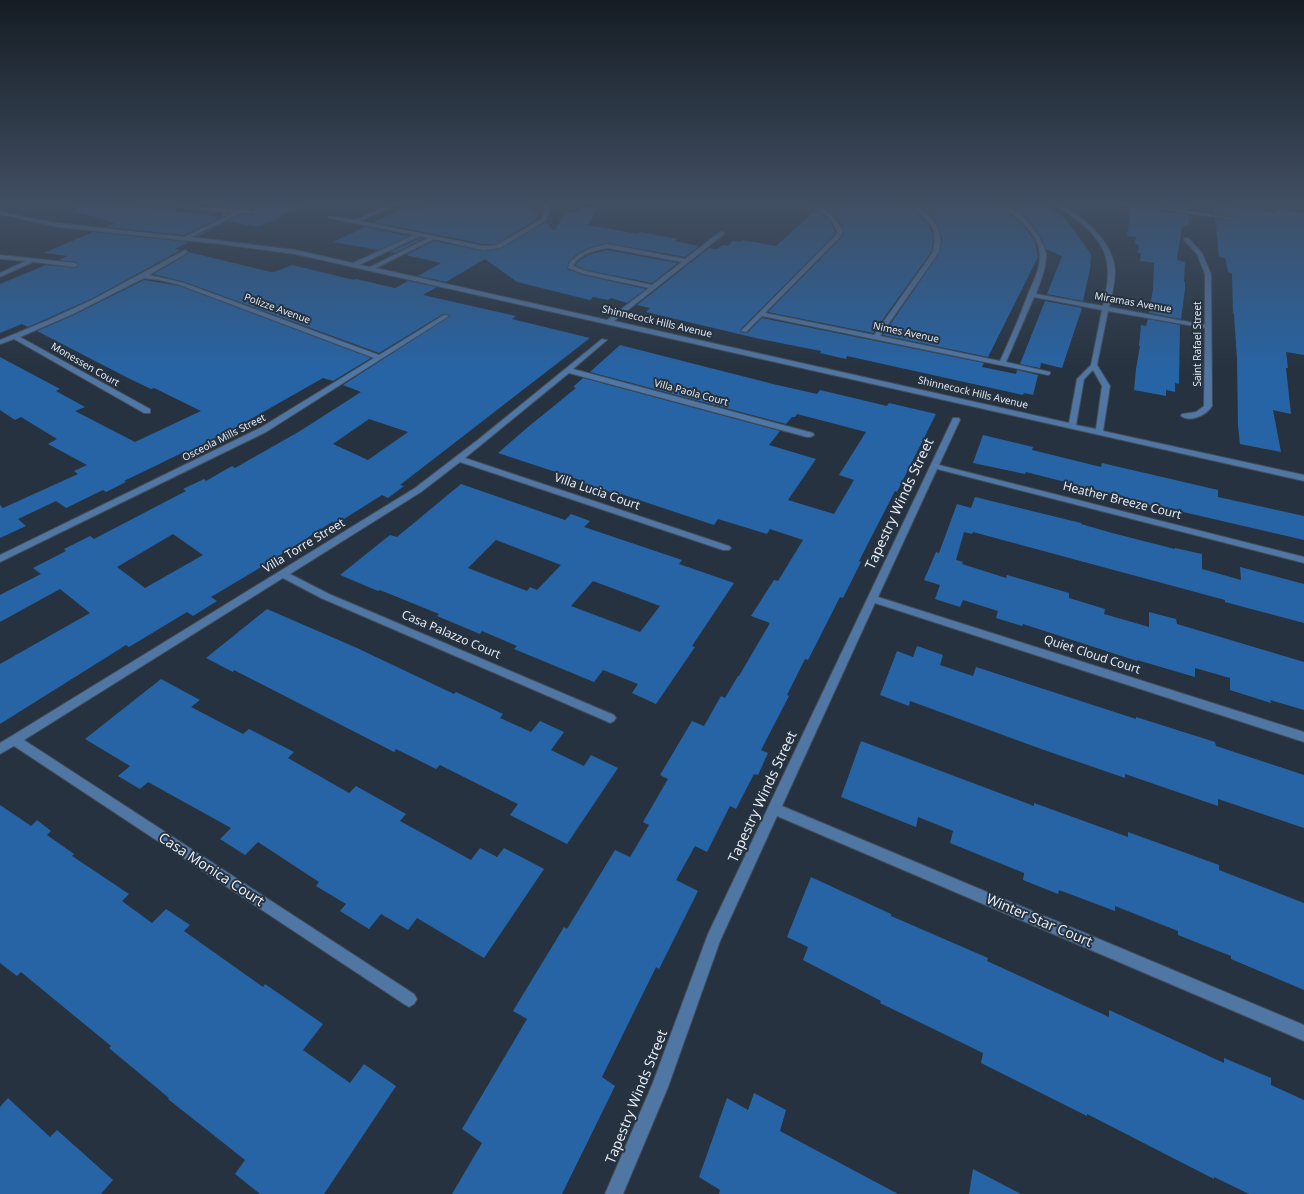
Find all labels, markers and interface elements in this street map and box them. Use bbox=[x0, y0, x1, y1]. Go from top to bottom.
street label: Miramas Avenue bbox=[1093, 290, 1173, 316]
street label: Polizze Avenue bbox=[242, 291, 312, 327]
street label: Saint Rafael Street bbox=[1192, 301, 1204, 387]
street label: Shinnecock Hills Avenue bbox=[601, 303, 713, 341]
street label: Nimes Avenue bbox=[872, 320, 940, 346]
street label: Monessen Court bbox=[49, 341, 121, 389]
street label: Shinnecock Hills Avenue bbox=[917, 374, 1029, 412]
street label: Villa Paola Court bbox=[653, 377, 729, 409]
street label: Osceola Mills Street bbox=[181, 412, 267, 464]
street label: Tapestry Winds Street bbox=[862, 436, 938, 572]
street label: Villa Lucia Court bbox=[552, 471, 642, 513]
street label: Heather Breeze Court bbox=[1061, 479, 1183, 523]
street label: Villa Torre Street bbox=[260, 516, 348, 576]
street label: Casa Palazzo Court bbox=[399, 608, 503, 662]
street label: Quiet Cloud Court bbox=[1042, 633, 1142, 677]
street label: Tapestry Winds Street bbox=[725, 729, 801, 865]
street label: Casa Monica Court bbox=[155, 830, 267, 910]
street label: Winter Star Court bbox=[983, 891, 1095, 951]
street label: Tapestry Winds Street bbox=[602, 1028, 672, 1166]

